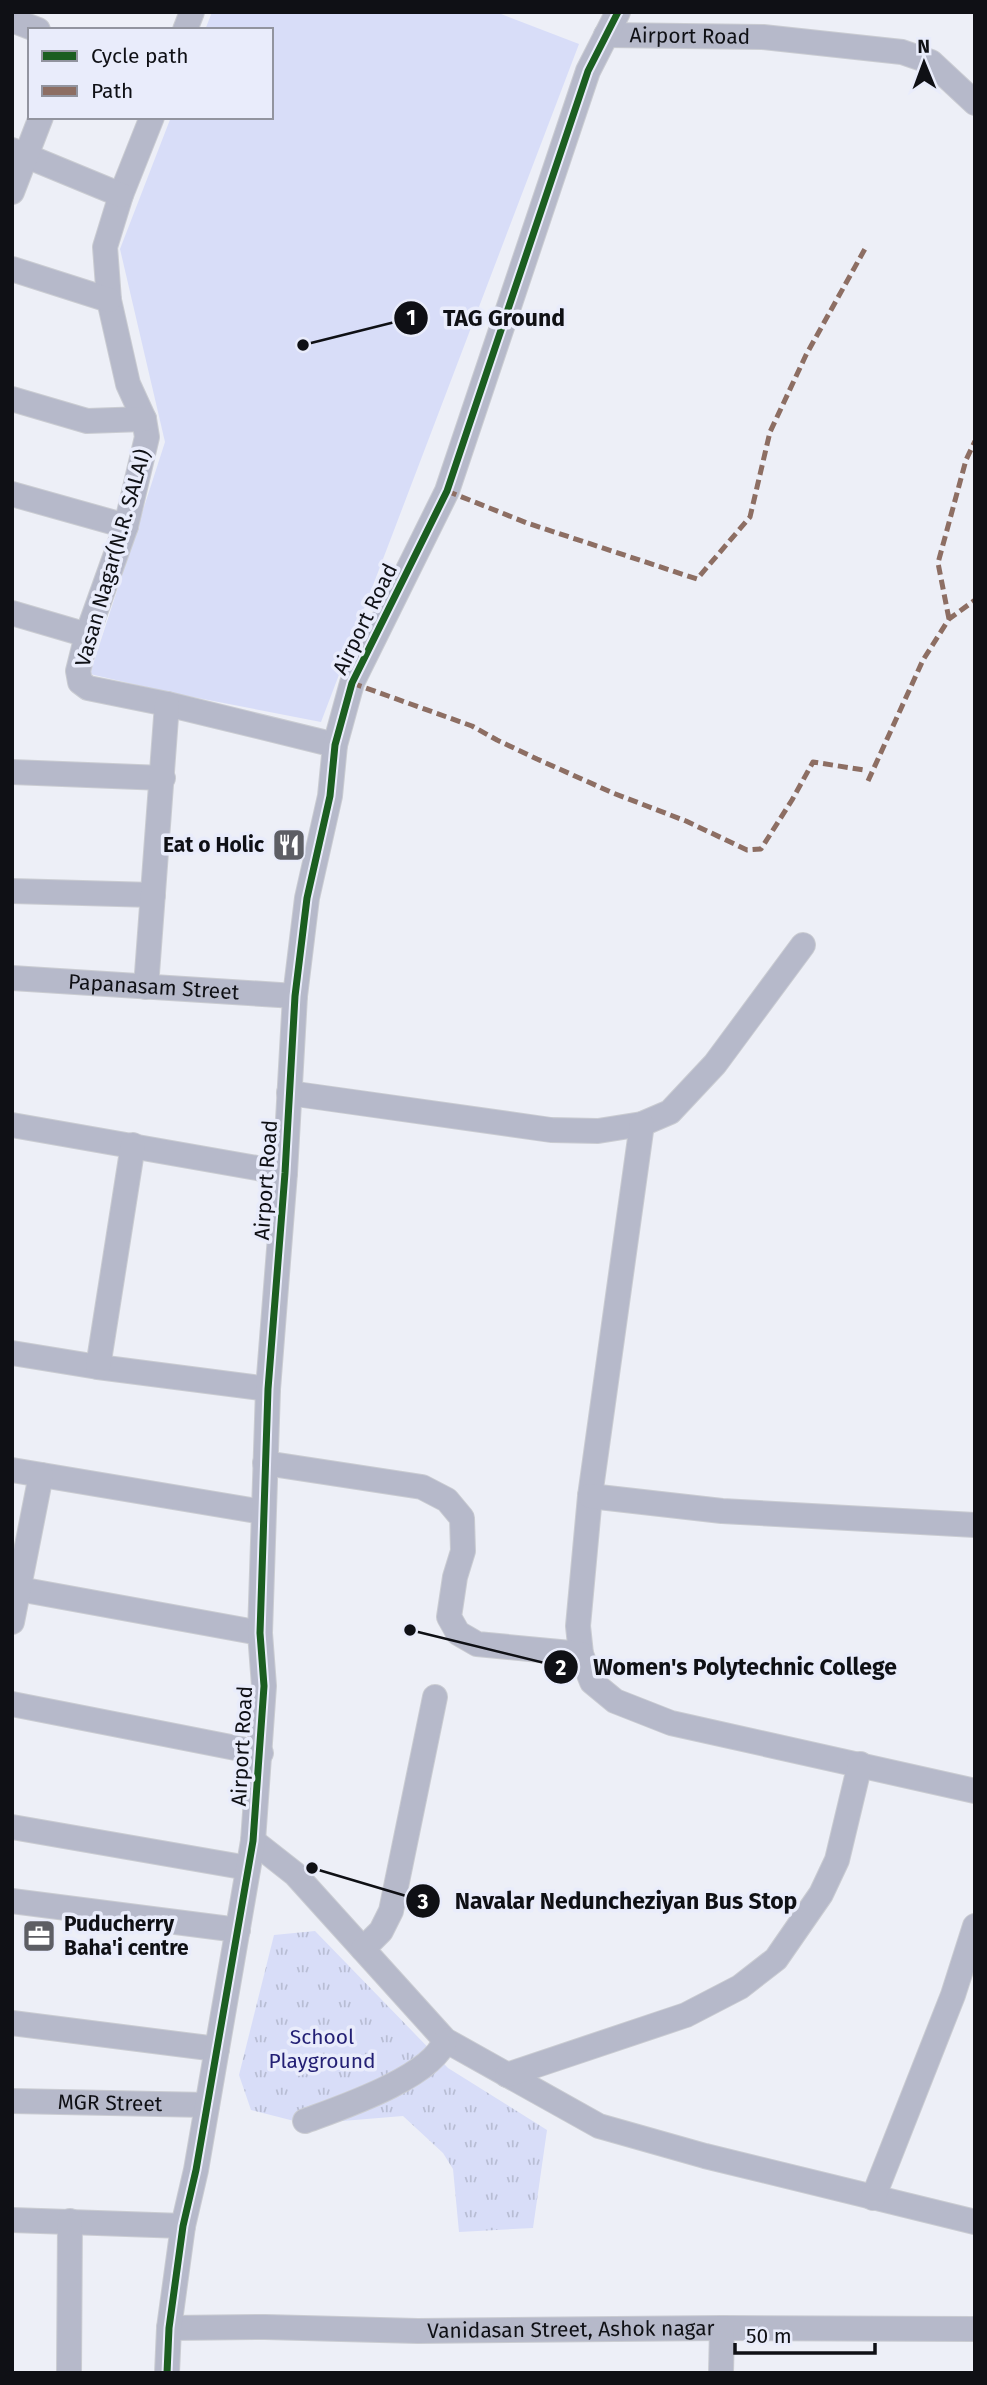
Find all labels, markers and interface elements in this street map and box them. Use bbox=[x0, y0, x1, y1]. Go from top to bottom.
street label: Airport Road bbox=[630, 22, 750, 50]
legend bbox=[28, 28, 273, 119]
north arrow bbox=[889, 28, 959, 98]
text: N bbox=[917, 35, 930, 58]
text: Cycle path bbox=[91, 43, 189, 69]
text: Path bbox=[91, 78, 133, 104]
callout: TAG Ground bbox=[394, 296, 579, 340]
text: TAG Ground bbox=[443, 304, 565, 332]
text: 1 bbox=[406, 305, 416, 331]
street label: Vasan Nagar(N.R. SALAI) bbox=[70, 446, 156, 670]
street label: Airport Road bbox=[327, 559, 403, 679]
restaurant icon: Eat o Holic bbox=[270, 826, 308, 864]
place label: Eat o Holic bbox=[163, 832, 264, 858]
street label: Papanasam Street bbox=[67, 969, 240, 1005]
street label: Airport Road bbox=[249, 1119, 283, 1241]
callout: Women's Polytechnic College bbox=[544, 1645, 911, 1689]
text: Women's Polytechnic College bbox=[593, 1653, 897, 1681]
text: 2 bbox=[556, 1655, 567, 1681]
street label: Airport Road bbox=[226, 1685, 258, 1807]
callout: Navalar Neduncheziyan Bus Stop bbox=[406, 1879, 811, 1923]
text: Navalar Neduncheziyan Bus Stop bbox=[455, 1887, 797, 1915]
text: 3 bbox=[417, 1889, 429, 1915]
place label: Puducherry Baha'i centre bbox=[64, 1911, 189, 1961]
office icon: Puducherry Baha'i centre bbox=[20, 1917, 58, 1955]
park label: School Playground bbox=[268, 2024, 376, 2074]
street label: MGR Street bbox=[57, 2089, 163, 2117]
scale bar bbox=[735, 2312, 875, 2356]
street label: Vanidasan Street, Ashok nagar bbox=[427, 2315, 715, 2344]
text: 50 m bbox=[746, 2323, 792, 2349]

